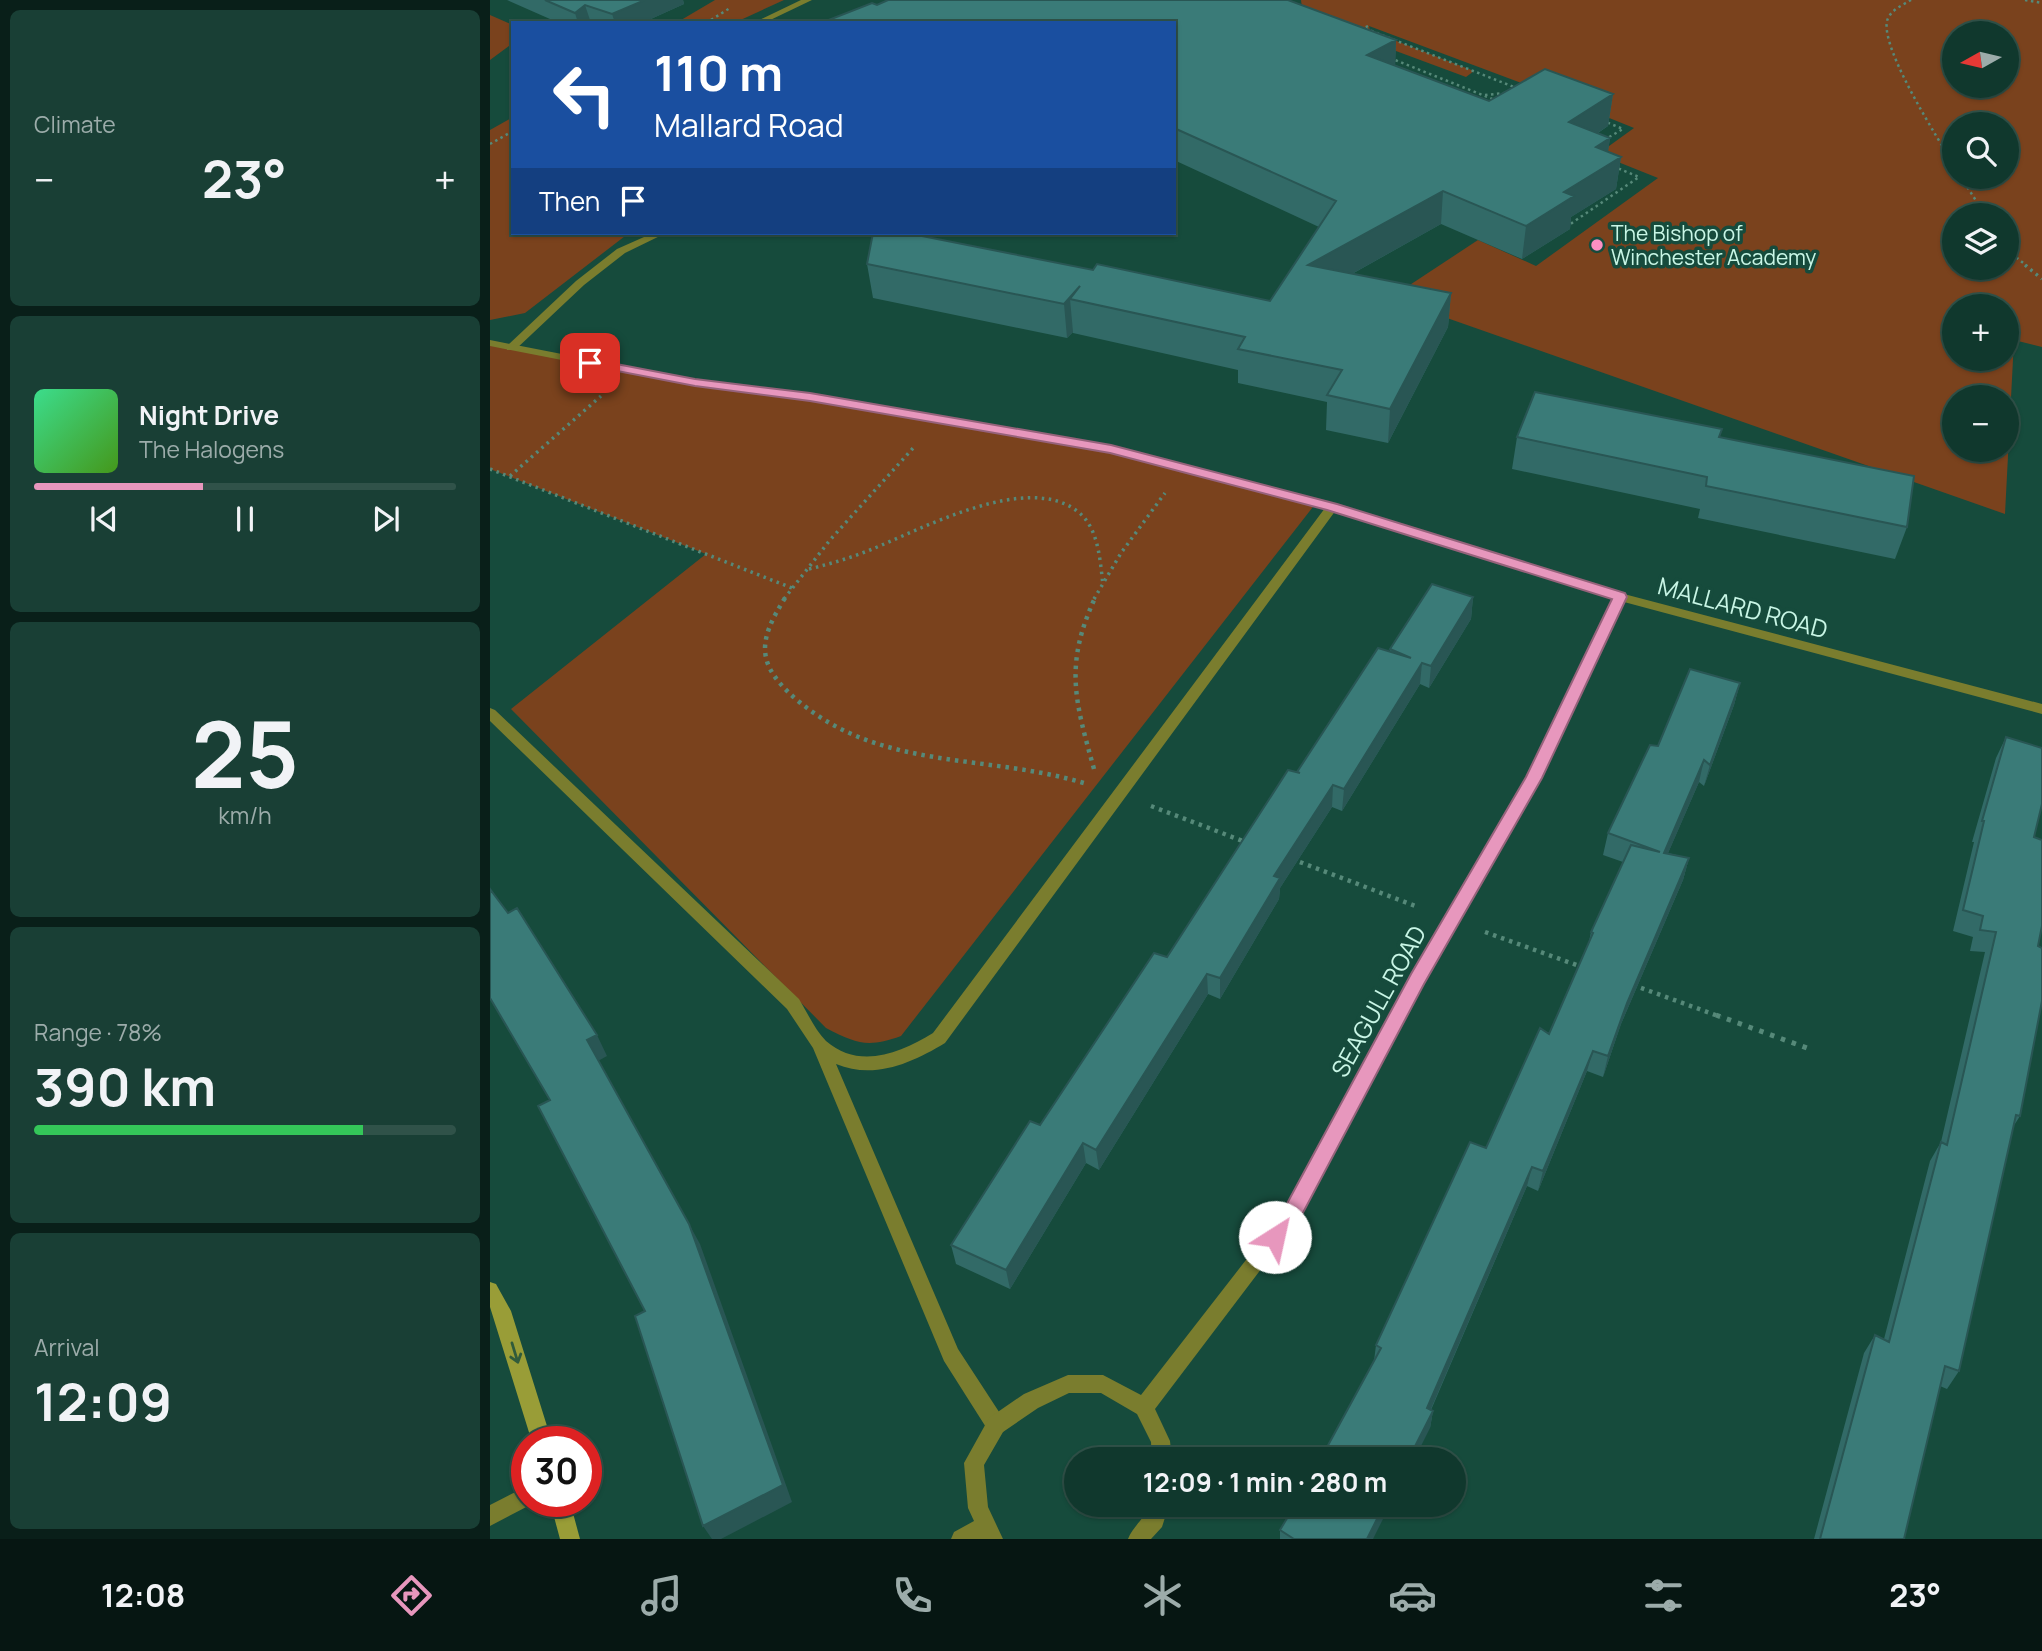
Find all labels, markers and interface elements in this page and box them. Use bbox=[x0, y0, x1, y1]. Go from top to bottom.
north arrow bbox=[1942, 21, 2020, 98]
map controls bbox=[1942, 21, 2019, 462]
text: 110 m bbox=[654, 39, 783, 106]
icon: left bbox=[539, 49, 630, 140]
text: Mallard Road bbox=[654, 103, 844, 147]
text: Climate bbox=[34, 108, 116, 140]
button: search bbox=[1942, 112, 2019, 189]
text: 23° bbox=[202, 143, 287, 214]
text: − bbox=[34, 153, 55, 205]
text: + bbox=[434, 153, 456, 205]
icon: arrive bbox=[614, 182, 652, 220]
text: Then bbox=[539, 183, 600, 219]
button: layers bbox=[1942, 203, 2019, 280]
place label: The Bishop of Winchester Academy bbox=[1611, 219, 1816, 271]
marker: The Bishop of Winchester Academy bbox=[1589, 237, 1605, 253]
button: + bbox=[1942, 294, 2019, 371]
pin bbox=[560, 333, 620, 393]
icon: arrive bbox=[571, 344, 609, 382]
button: − bbox=[1942, 385, 2019, 462]
text: Night Drive bbox=[139, 397, 279, 433]
text: The Halogens bbox=[139, 433, 284, 465]
icon: previous bbox=[85, 500, 123, 538]
icon: pause bbox=[226, 500, 264, 538]
icon: next bbox=[367, 500, 405, 538]
street label: MALLARD ROAD bbox=[1654, 568, 1832, 646]
text: 25 bbox=[191, 691, 299, 815]
text: km/h bbox=[218, 799, 272, 831]
street label: SEAGULL ROAD bbox=[1323, 919, 1433, 1083]
text: Range · 78% bbox=[34, 1016, 162, 1048]
text: 390 km bbox=[34, 1051, 216, 1122]
position arrow bbox=[1238, 1200, 1312, 1274]
text: Arrival bbox=[34, 1331, 100, 1363]
one-way arrow bbox=[509, 1342, 522, 1364]
text: 12:09 bbox=[34, 1366, 172, 1437]
speed limit sign: 30 bbox=[511, 1426, 602, 1517]
text: 12:09 · 1 min · 280 m bbox=[1143, 1464, 1387, 1500]
icon: directions bbox=[387, 1571, 436, 1620]
icon: music bbox=[637, 1571, 686, 1620]
icon: phone bbox=[888, 1571, 937, 1620]
icon: climate bbox=[1138, 1571, 1187, 1620]
icon: car bbox=[1388, 1571, 1437, 1620]
icon: filters bbox=[1639, 1571, 1688, 1620]
text: 12:08 bbox=[101, 1573, 185, 1617]
text: 23° bbox=[1889, 1573, 1941, 1617]

